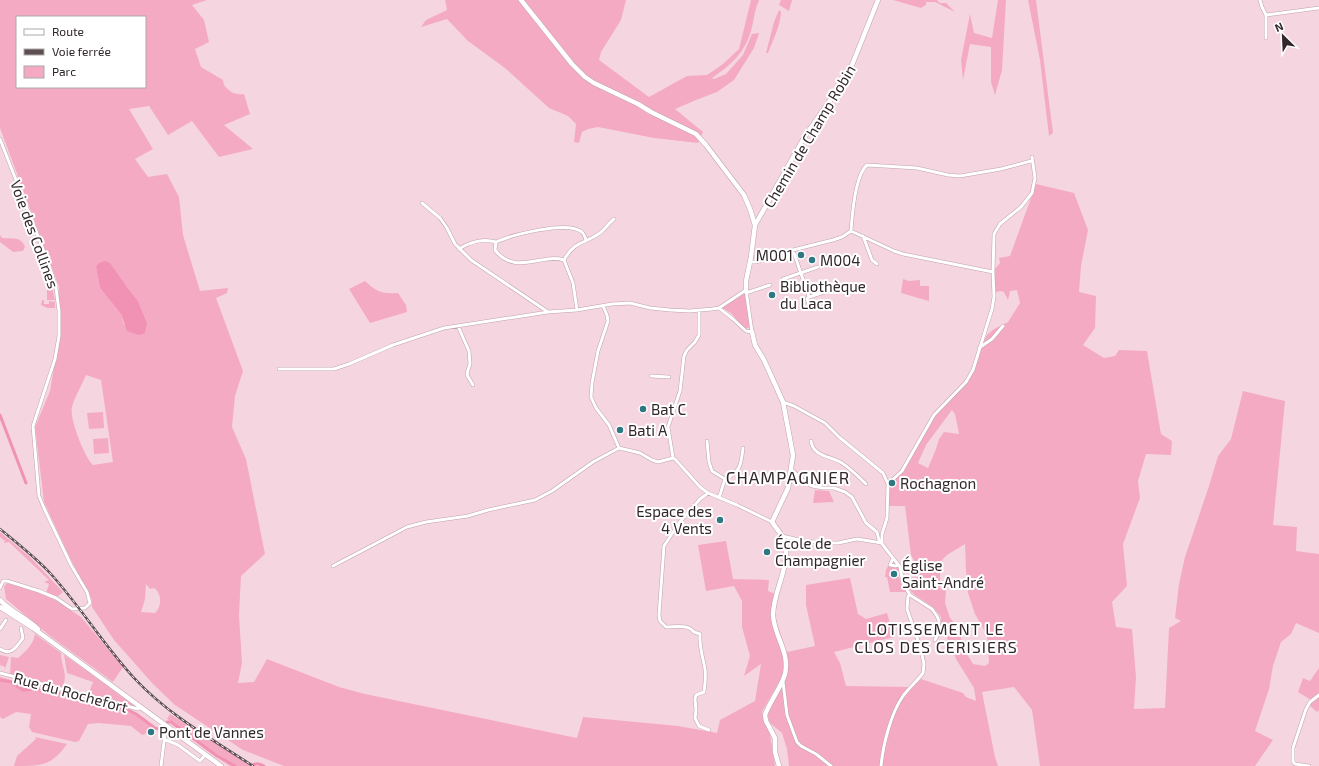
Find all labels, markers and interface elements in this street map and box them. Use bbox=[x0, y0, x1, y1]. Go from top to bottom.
legend bbox=[16, 16, 146, 88]
north arrow bbox=[1263, 16, 1303, 56]
text: N bbox=[1272, 19, 1285, 34]
text: Route bbox=[52, 24, 84, 38]
text: Voie ferrée bbox=[52, 44, 111, 58]
street label: Chemin de Champ Robin bbox=[759, 61, 859, 211]
text: Parc bbox=[52, 64, 76, 78]
street label: Voie des Collines bbox=[7, 177, 63, 291]
place label: M001 bbox=[756, 246, 793, 264]
marker: M001 bbox=[796, 250, 806, 260]
place label: M004 bbox=[820, 251, 860, 269]
marker: M004 bbox=[807, 255, 817, 265]
place label: Bibliothèque du Laca bbox=[780, 277, 866, 312]
marker: Bibliothèque du Laca bbox=[767, 290, 777, 300]
place label: Bat C bbox=[651, 400, 687, 418]
marker: Bat C bbox=[638, 404, 648, 414]
place label: Bati A bbox=[628, 421, 668, 439]
marker: Bati A bbox=[615, 425, 625, 435]
district label: CHAMPAGNIER bbox=[726, 467, 850, 487]
place label: Rochagnon bbox=[900, 474, 976, 492]
marker: Rochagnon bbox=[887, 478, 897, 488]
place label: Espace des 4 Vents bbox=[636, 502, 712, 537]
marker: Espace des 4 Vents bbox=[715, 515, 725, 525]
place label: École de Champagnier bbox=[775, 534, 865, 569]
marker: École de Champagnier bbox=[762, 547, 772, 557]
place label: Église Saint-André bbox=[902, 556, 984, 591]
marker: Église Saint-André bbox=[889, 569, 899, 579]
district label: LOTISSEMENT LE CLOS DES CERISIERS bbox=[854, 619, 1018, 656]
street label: Rue du Rochefort bbox=[12, 668, 130, 716]
place label: Pont de Vannes bbox=[159, 723, 264, 741]
marker: Pont de Vannes bbox=[146, 727, 156, 737]

